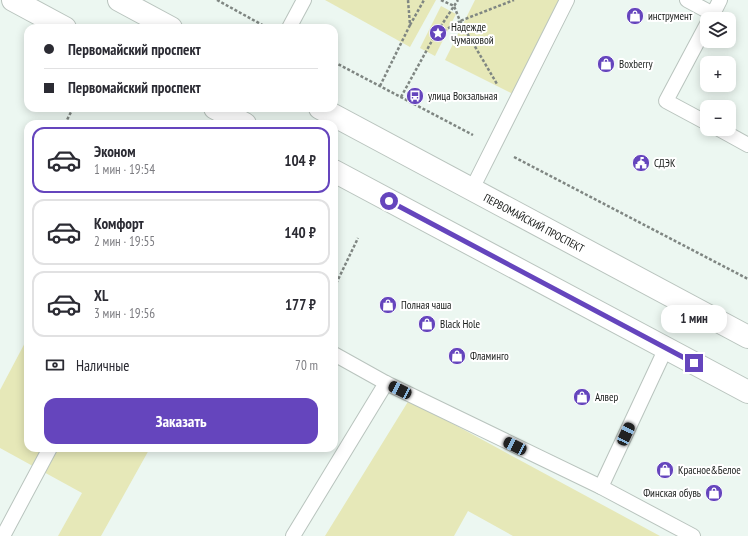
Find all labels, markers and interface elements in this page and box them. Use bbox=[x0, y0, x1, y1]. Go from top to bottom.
shop icon: инструмент bbox=[625, 6, 645, 26]
place label: инструмент bbox=[648, 9, 693, 23]
map controls bbox=[700, 12, 736, 136]
button: layers bbox=[700, 12, 736, 48]
place label: Надежде Чумаковой bbox=[451, 20, 494, 47]
place icon: Надежде Чумаковой bbox=[428, 23, 448, 43]
text: Первомайский проспект bbox=[68, 40, 201, 59]
shop icon: Boxberry bbox=[596, 54, 616, 74]
button: + bbox=[700, 56, 736, 92]
place label: Boxberry bbox=[619, 57, 654, 71]
text: Первомайский проспект bbox=[68, 78, 201, 97]
bus stop icon: улица Вокзальная bbox=[405, 86, 425, 106]
place label: улица Вокзальная bbox=[428, 89, 497, 103]
button: − bbox=[700, 100, 736, 136]
icon: car bbox=[46, 142, 82, 178]
text: Эконом bbox=[94, 142, 135, 161]
text: 104 ₽ bbox=[284, 151, 316, 170]
public building icon: СДЭК bbox=[631, 153, 651, 173]
place label: СДЭК bbox=[654, 156, 676, 170]
text: 1 мин · 19:54 bbox=[94, 161, 155, 178]
street label: ПЕРВОМАЙСКИЙ ПРОСПЕКТ bbox=[481, 191, 587, 256]
route start bbox=[380, 192, 398, 210]
icon: car bbox=[46, 214, 82, 250]
text: Комфорт bbox=[94, 214, 144, 233]
text: 140 ₽ bbox=[284, 223, 316, 242]
text: 2 мин · 19:55 bbox=[94, 233, 155, 250]
icon: car bbox=[46, 286, 82, 322]
text: XL bbox=[94, 286, 108, 305]
text: 177 ₽ bbox=[285, 295, 316, 314]
shop icon: Полная чаша bbox=[378, 295, 398, 315]
place label: Полная чаша bbox=[401, 298, 451, 312]
text: 3 мин · 19:56 bbox=[94, 305, 155, 322]
callout: 1 мин bbox=[661, 305, 727, 333]
text: 1 мин bbox=[680, 310, 708, 327]
shop icon: Black Hole bbox=[417, 314, 437, 334]
place label: Black Hole bbox=[440, 317, 481, 331]
shop icon: Фламинго bbox=[447, 346, 467, 366]
place label: Фламинго bbox=[470, 349, 509, 363]
icon: cash bbox=[44, 354, 66, 376]
route end bbox=[685, 354, 703, 372]
text: Наличные bbox=[76, 356, 129, 375]
text: 70 m bbox=[295, 357, 318, 374]
car bbox=[387, 379, 413, 401]
shop icon: Алвер bbox=[572, 387, 592, 407]
place label: Алвер bbox=[595, 390, 619, 404]
button: Заказать bbox=[44, 398, 318, 444]
car bbox=[615, 421, 637, 447]
car bbox=[502, 435, 528, 457]
shop icon: Красное&Белое bbox=[655, 460, 675, 480]
place label: Красное&Белое bbox=[678, 463, 741, 477]
shop icon: Финская обувь bbox=[704, 483, 724, 503]
place label: Финская обувь bbox=[643, 486, 701, 500]

